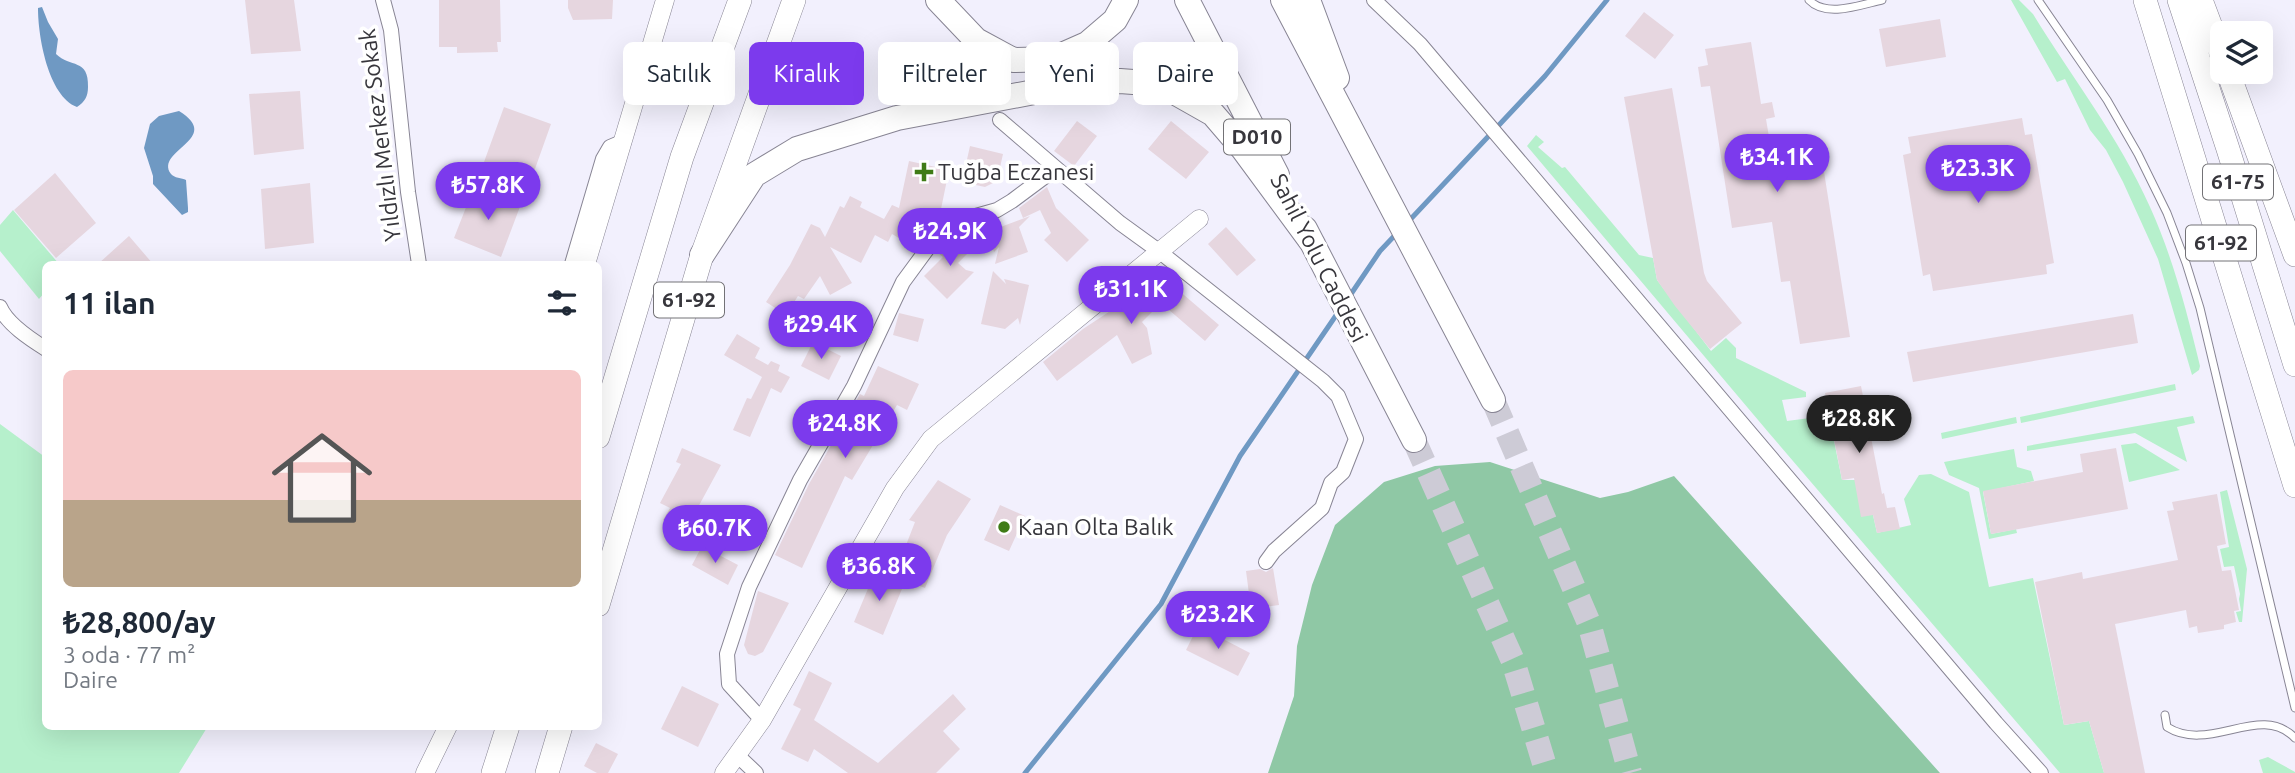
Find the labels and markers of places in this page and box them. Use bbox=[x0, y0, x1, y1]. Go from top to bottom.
pin: ₺34.1K bbox=[1720, 134, 1834, 194]
pin: ₺23.3K bbox=[1921, 146, 2035, 205]
place label: Tuğba Eczanesi bbox=[938, 159, 1094, 184]
pin: ₺57.8K bbox=[431, 162, 545, 222]
marker: Tuğba Eczanesi bbox=[916, 164, 932, 180]
pin: ₺24.9K bbox=[893, 208, 1007, 268]
pin: ₺31.1K bbox=[1074, 266, 1188, 326]
pin: ₺29.4K bbox=[764, 302, 878, 361]
pin: ₺28.8K bbox=[1802, 396, 1916, 455]
pin: ₺24.8K bbox=[788, 400, 902, 460]
pin: ₺60.7K bbox=[658, 505, 772, 565]
place label: Kaan Olta Balık bbox=[1018, 514, 1174, 539]
marker: Kaan Olta Balık bbox=[996, 519, 1012, 535]
pin: ₺36.8K bbox=[822, 544, 936, 603]
pin: ₺23.2K bbox=[1161, 592, 1275, 651]

